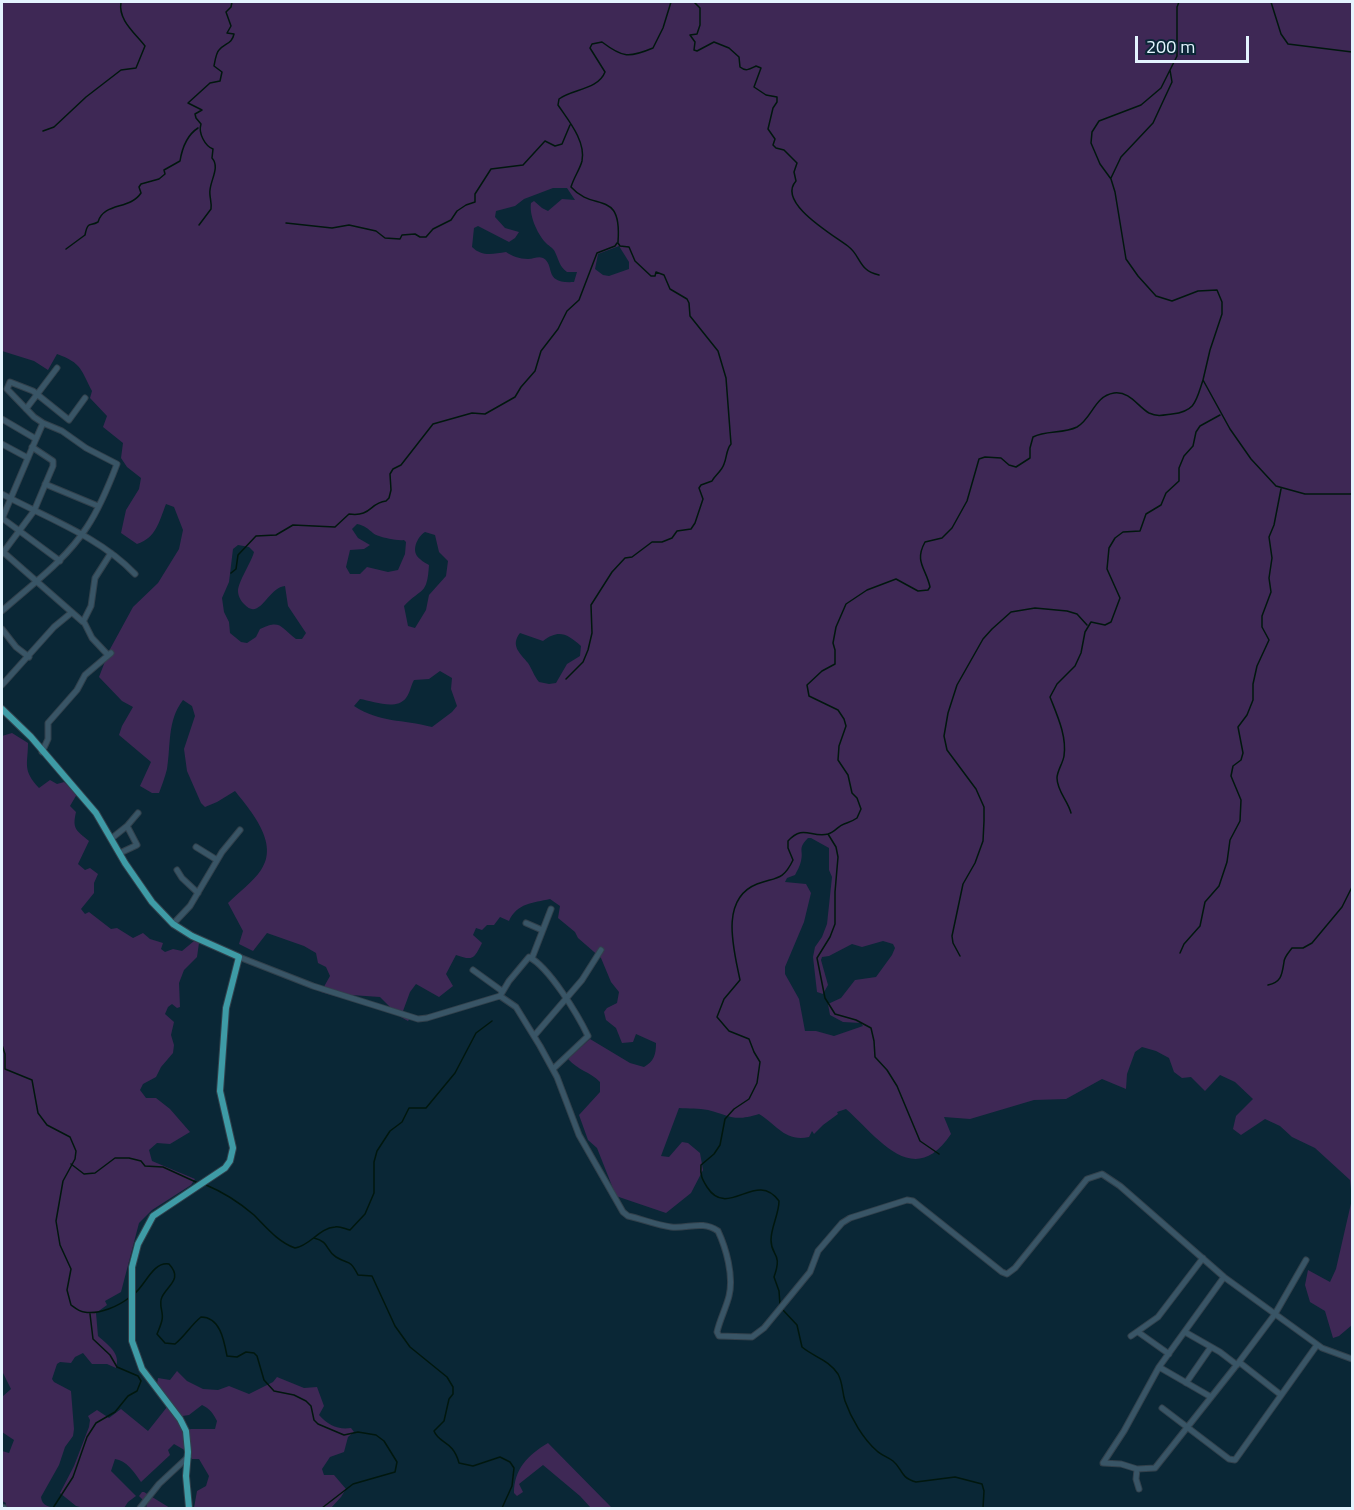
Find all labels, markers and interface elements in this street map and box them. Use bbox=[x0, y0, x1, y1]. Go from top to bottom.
scale bar bbox=[1138, 24, 1252, 62]
text: 200 m bbox=[1146, 33, 1195, 60]

